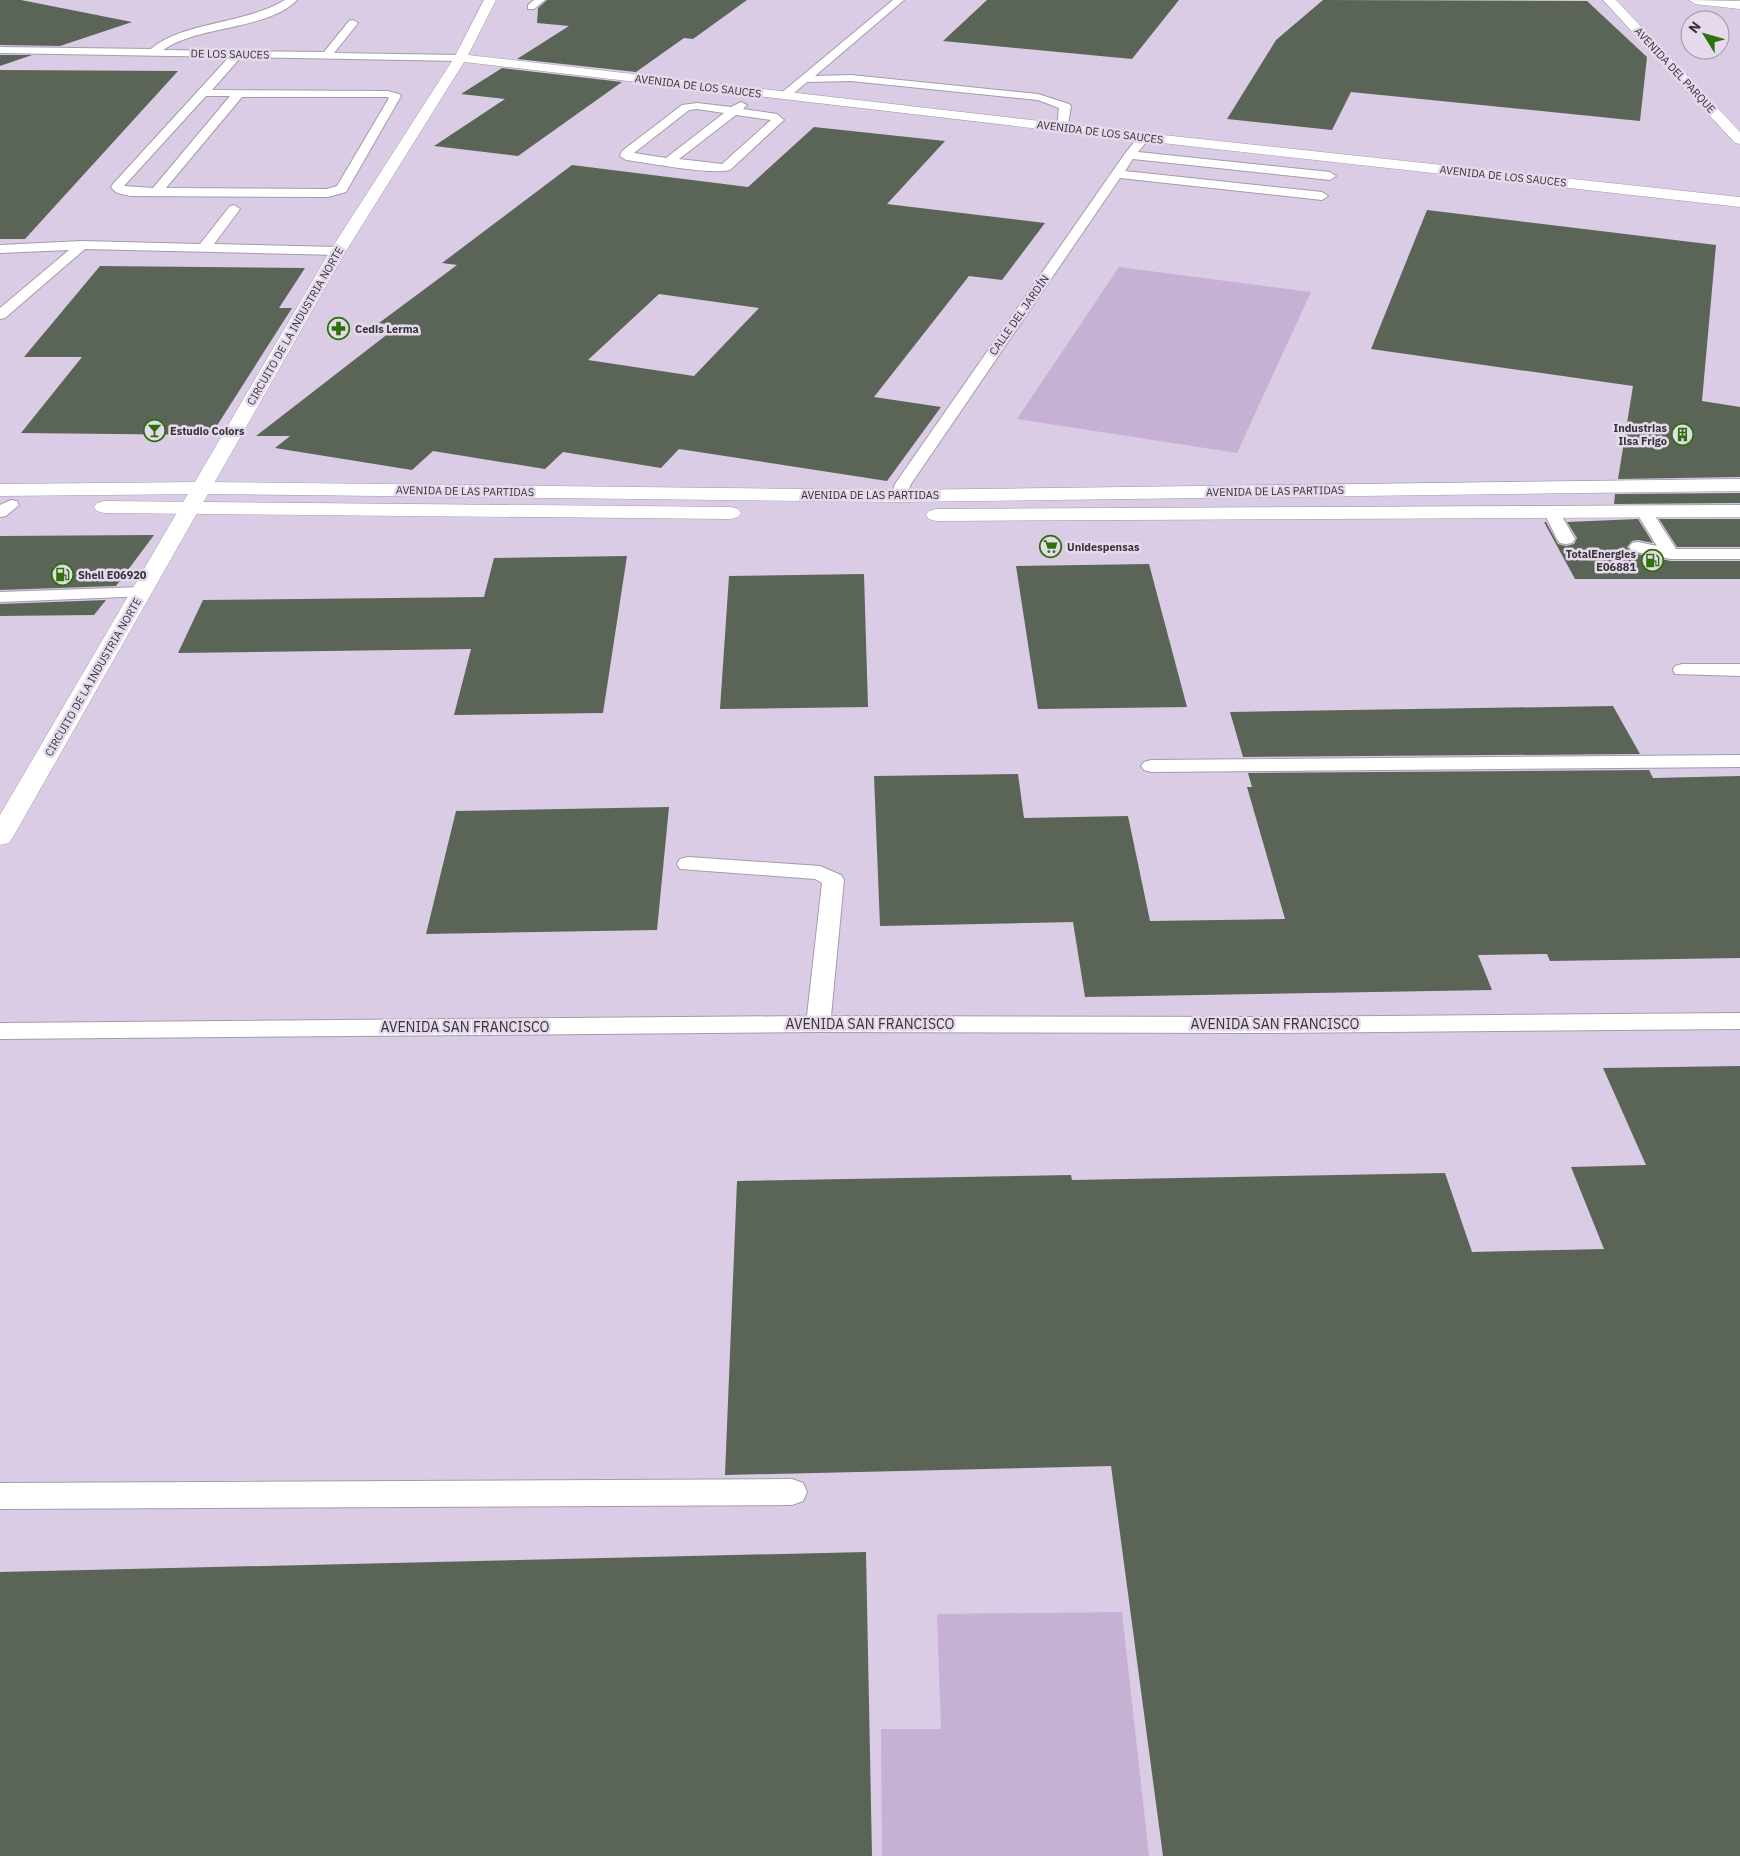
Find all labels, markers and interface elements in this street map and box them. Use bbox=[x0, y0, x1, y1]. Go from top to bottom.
north arrow bbox=[1680, 10, 1730, 60]
street label: AVENIDA DEL PARQUE bbox=[1632, 24, 1718, 116]
street label: DE LOS SAUCES bbox=[191, 46, 269, 62]
street label: AVENIDA DE LOS SAUCES bbox=[634, 71, 762, 101]
street label: AVENIDA DE LOS SAUCES bbox=[1036, 117, 1164, 147]
street label: AVENIDA DE LOS SAUCES bbox=[1439, 162, 1567, 190]
street label: CIRCUITO DE LA INDUSTRIA NORTE bbox=[244, 244, 346, 408]
street label: CALLE DEL JARDÍN bbox=[986, 272, 1052, 358]
pharmacy icon: Cedis Lerma bbox=[327, 317, 351, 341]
place label: Cedis Lerma bbox=[355, 322, 419, 336]
bar icon: Estudio Colors bbox=[142, 419, 166, 443]
place label: Industrias Ilsa Frigo bbox=[1613, 421, 1667, 448]
building icon: Industrias Ilsa Frigo bbox=[1671, 422, 1695, 446]
place label: Estudio Colors bbox=[170, 424, 245, 438]
street label: AVENIDA DE LAS PARTIDAS bbox=[396, 483, 534, 499]
street label: AVENIDA DE LAS PARTIDAS bbox=[1206, 483, 1344, 499]
street label: AVENIDA DE LAS PARTIDAS bbox=[801, 488, 939, 502]
supermarket icon: Unidespensas bbox=[1039, 535, 1063, 559]
place label: Unidespensas bbox=[1067, 540, 1140, 554]
place label: TotalEnergies E06881 bbox=[1566, 547, 1636, 574]
fuel station icon: TotalEnergies E06881 bbox=[1640, 548, 1664, 572]
fuel station icon: Shell E06920 bbox=[50, 563, 74, 587]
place label: Shell E06920 bbox=[78, 568, 147, 582]
street label: CIRCUITO DE LA INDUSTRIA NORTE bbox=[42, 595, 144, 759]
street label: AVENIDA SAN FRANCISCO bbox=[786, 1015, 955, 1033]
street label: AVENIDA SAN FRANCISCO bbox=[1191, 1015, 1360, 1033]
street label: AVENIDA SAN FRANCISCO bbox=[381, 1018, 550, 1036]

